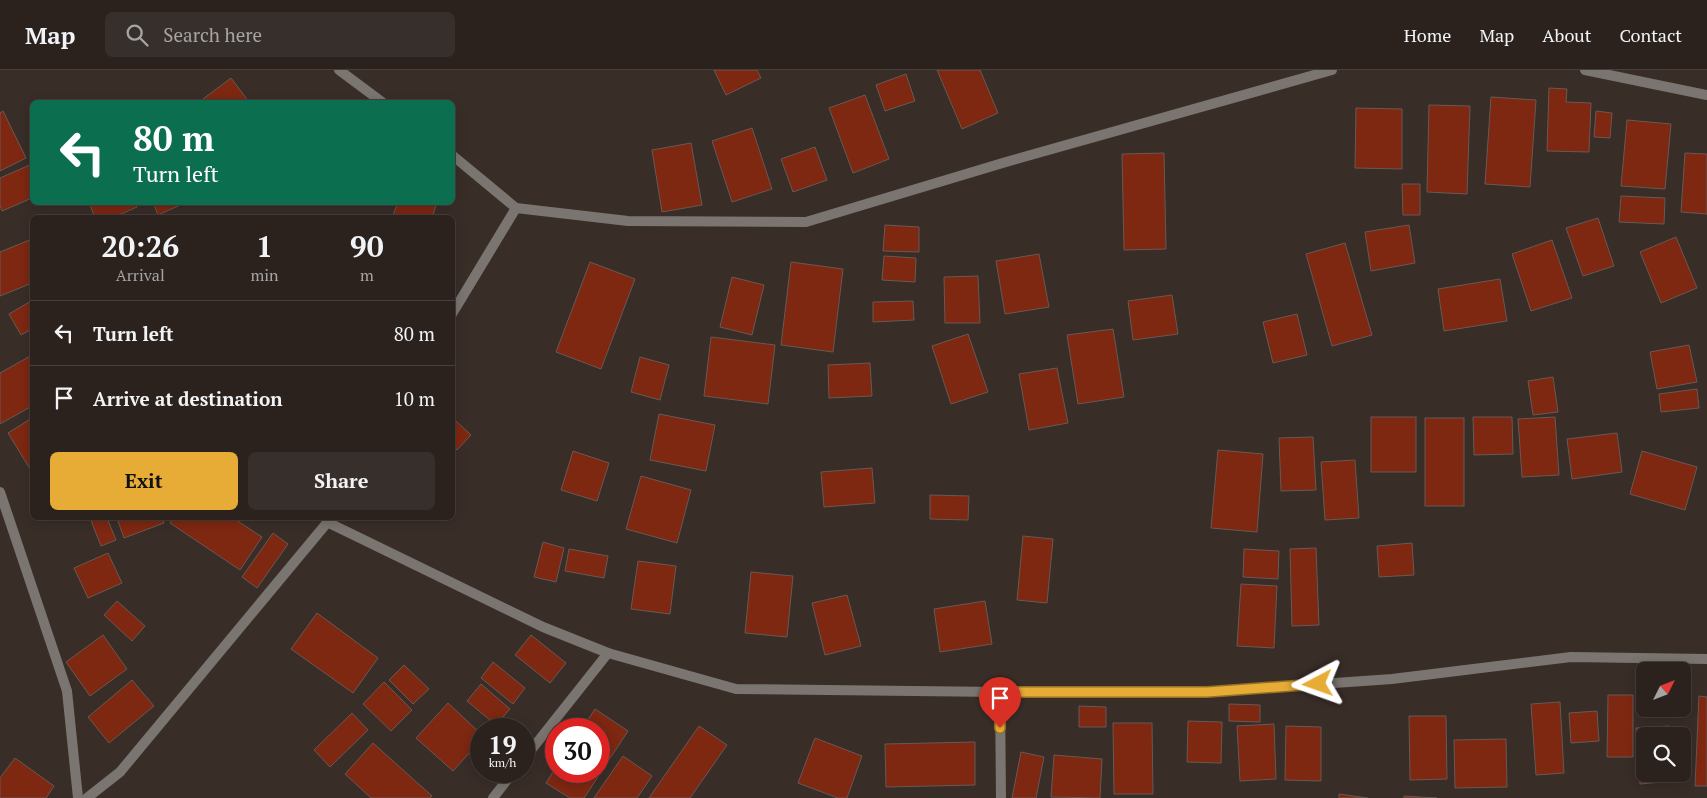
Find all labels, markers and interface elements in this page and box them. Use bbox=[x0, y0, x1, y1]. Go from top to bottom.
search box bbox=[105, 12, 455, 57]
text: Map bbox=[25, 19, 75, 51]
icon: search bbox=[123, 21, 151, 49]
text: Search here bbox=[163, 22, 262, 47]
text: Home bbox=[1404, 23, 1451, 47]
text: Map bbox=[1479, 23, 1514, 47]
text: About bbox=[1542, 23, 1591, 47]
text: Contact bbox=[1619, 23, 1682, 47]
text: 80 m bbox=[133, 115, 214, 161]
icon: left bbox=[50, 120, 115, 185]
text: Turn left bbox=[133, 159, 219, 188]
text: 20:26 bbox=[101, 226, 179, 266]
text: 1 bbox=[256, 226, 273, 266]
text: 90 bbox=[350, 226, 384, 266]
text: Arrival bbox=[116, 264, 165, 286]
text: min bbox=[251, 264, 279, 286]
text: m bbox=[360, 264, 374, 286]
icon: left bbox=[50, 319, 78, 347]
text: Turn left bbox=[93, 321, 174, 346]
text: 80 m bbox=[394, 321, 435, 346]
icon: arrive bbox=[50, 384, 78, 412]
text: Arrive at destination bbox=[93, 386, 282, 411]
text: 10 m bbox=[394, 386, 435, 411]
button: Exit bbox=[50, 452, 238, 510]
button: Share bbox=[248, 452, 435, 510]
position arrow bbox=[1291, 657, 1343, 709]
north arrow bbox=[1636, 662, 1691, 718]
map controls bbox=[1636, 662, 1691, 782]
pin bbox=[979, 677, 1021, 728]
icon: arrive bbox=[986, 684, 1014, 712]
speed limit sign: 30 bbox=[545, 718, 610, 783]
button: search bbox=[1636, 727, 1691, 782]
text: 19 bbox=[488, 728, 517, 761]
text: km/h bbox=[489, 755, 516, 770]

